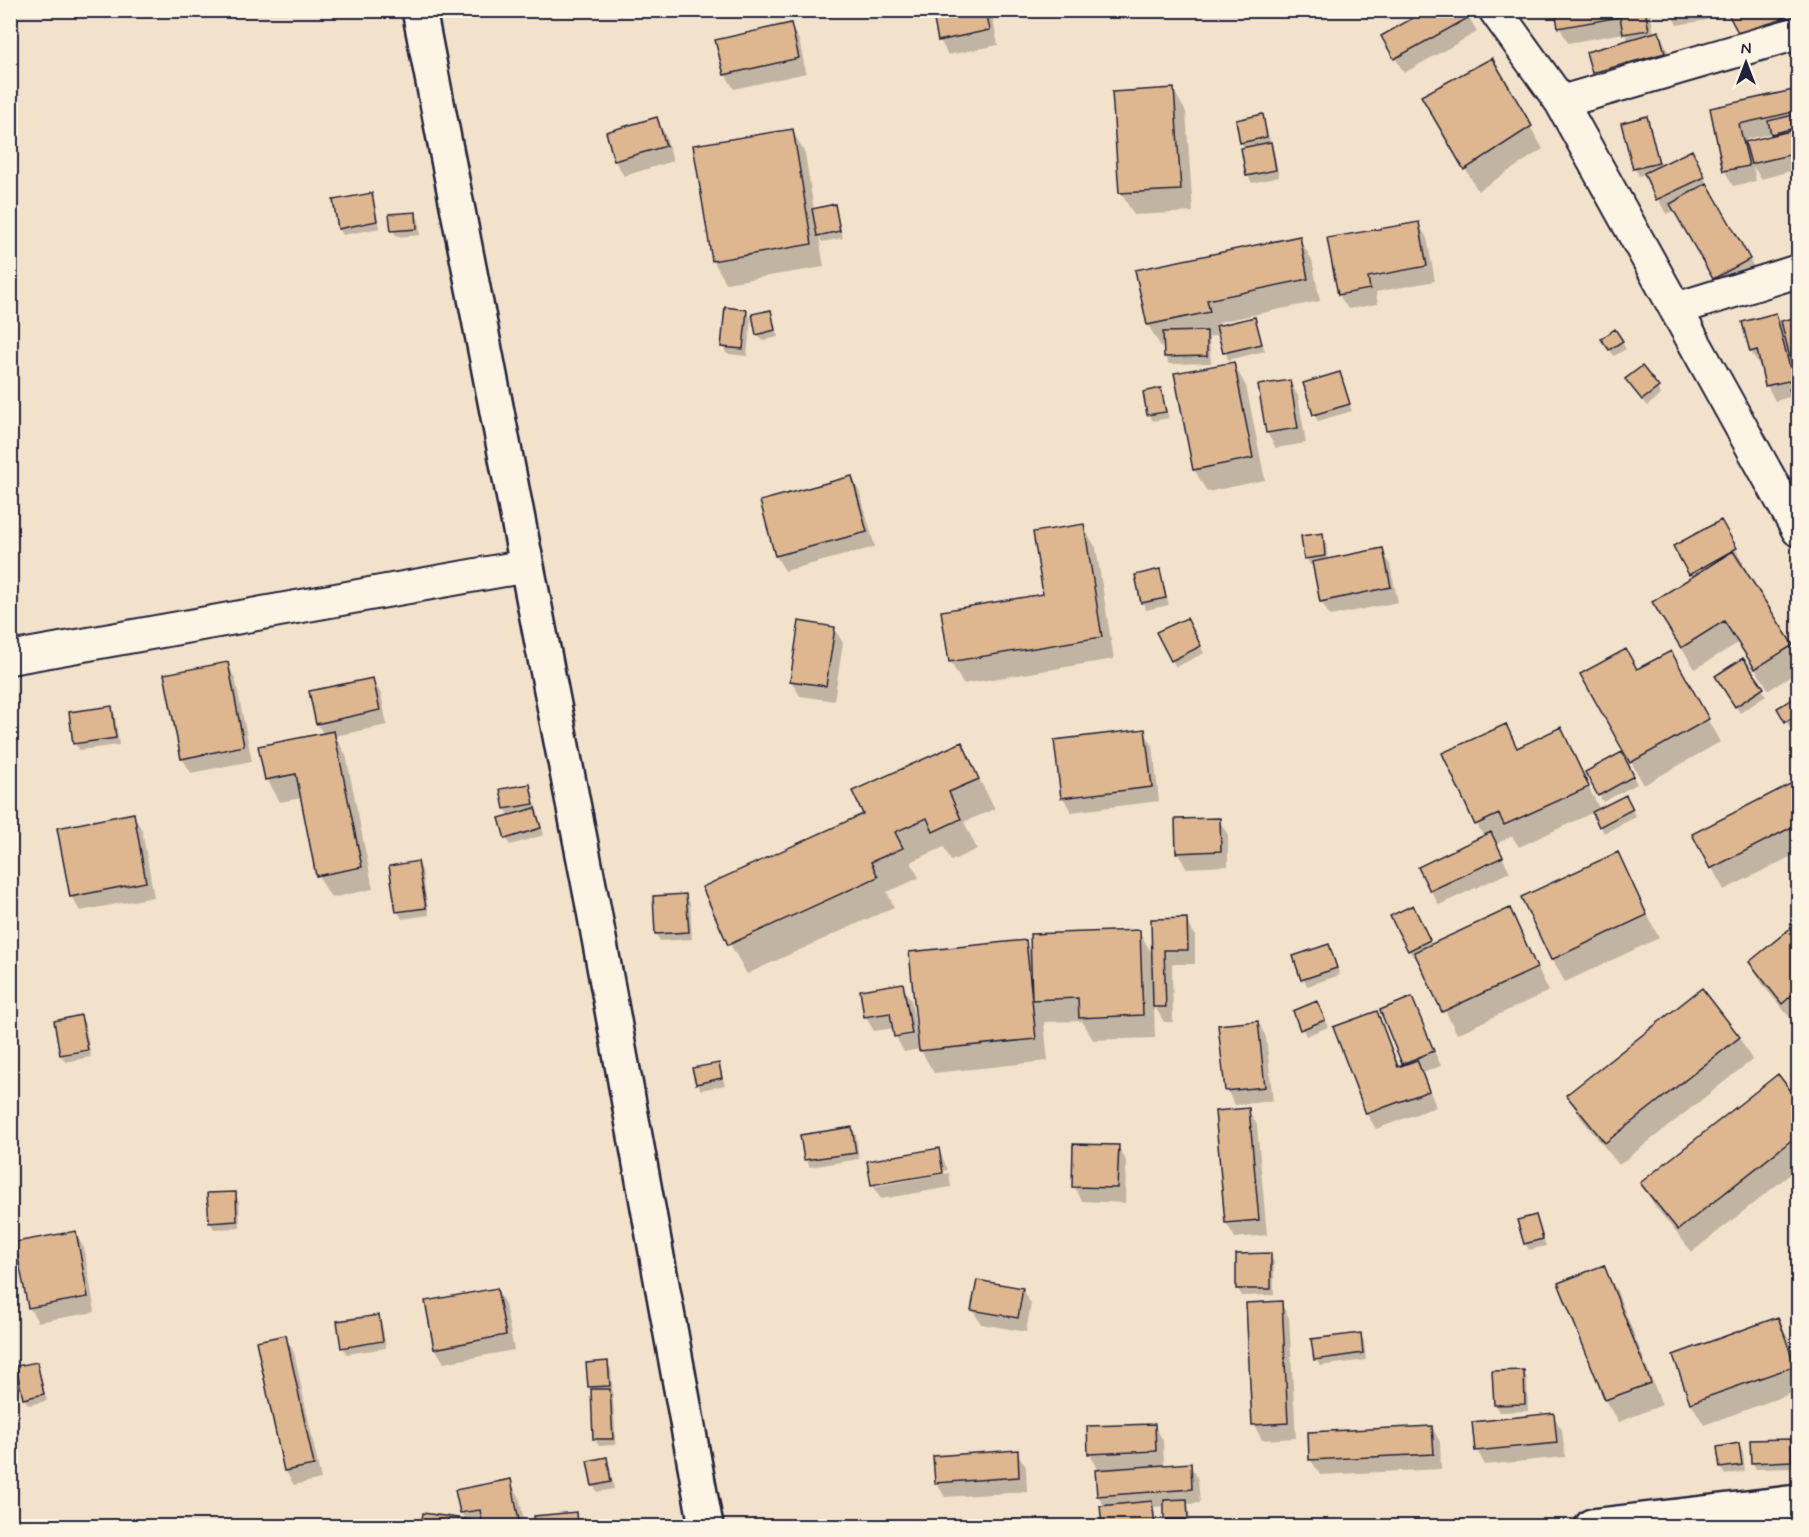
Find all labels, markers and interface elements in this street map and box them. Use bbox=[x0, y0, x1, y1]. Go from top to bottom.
north arrow bbox=[1716, 33, 1776, 93]
text: N bbox=[1741, 39, 1751, 60]

